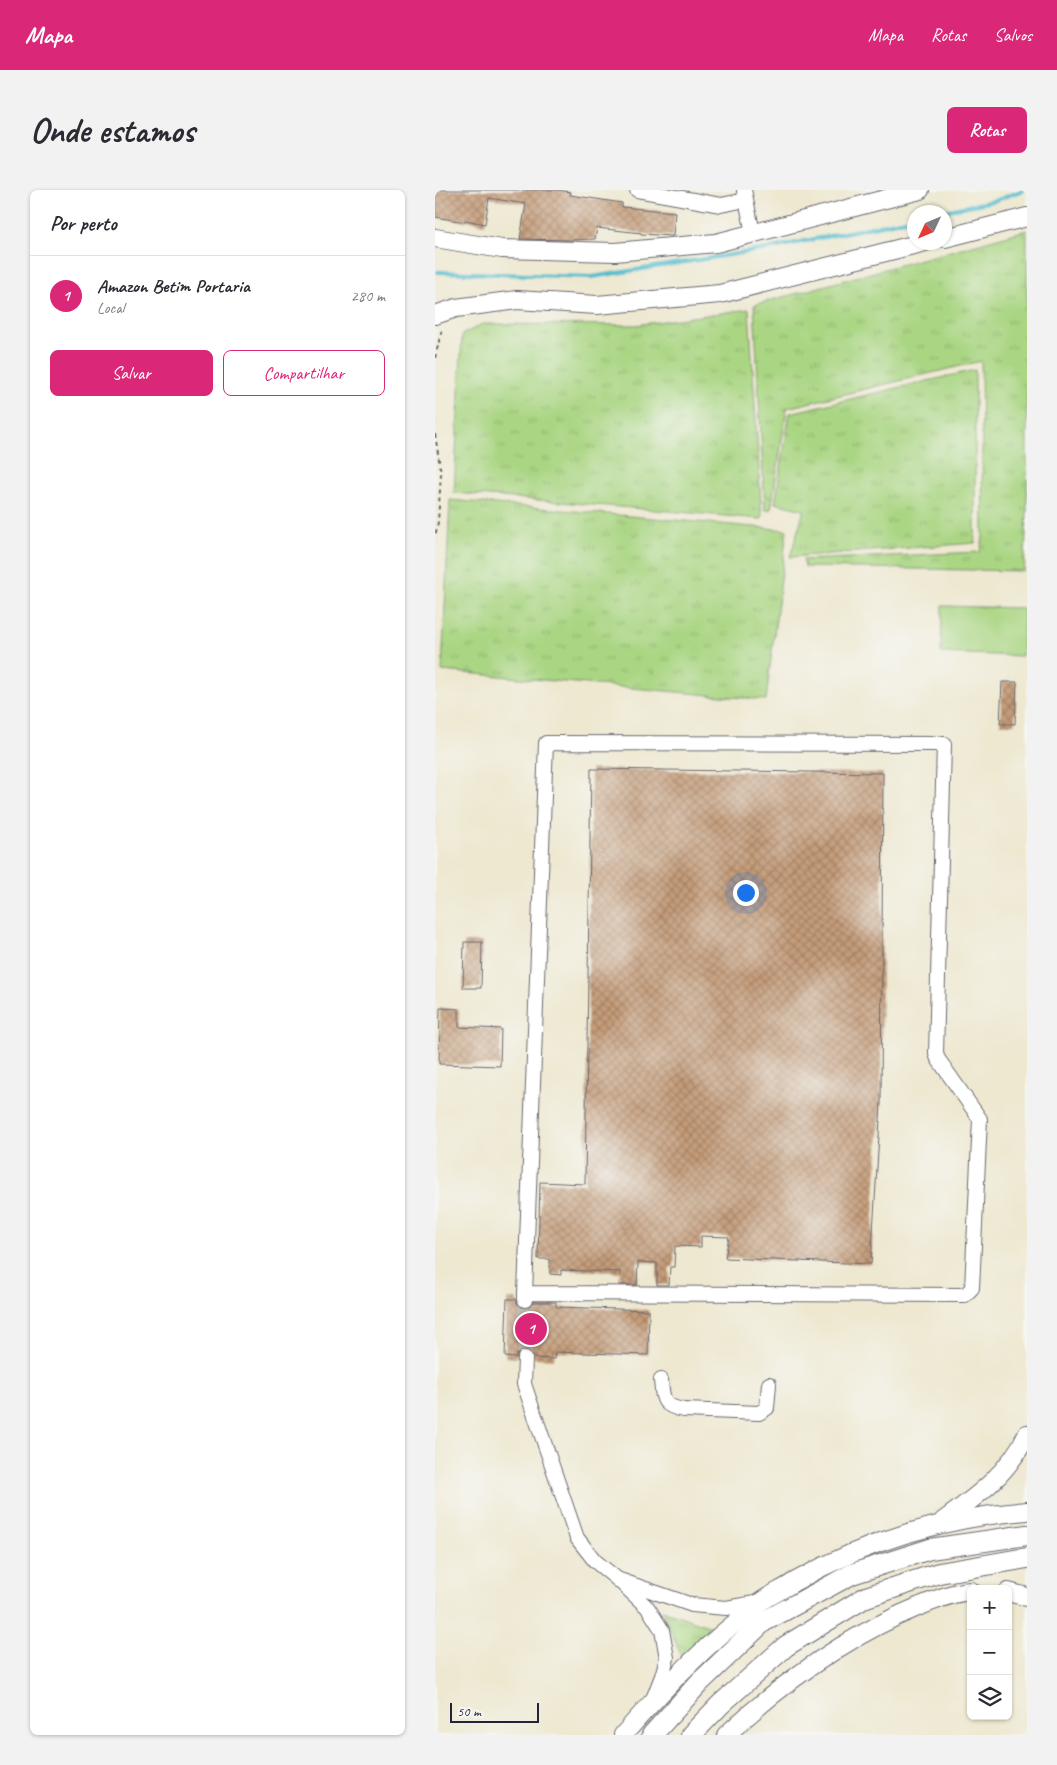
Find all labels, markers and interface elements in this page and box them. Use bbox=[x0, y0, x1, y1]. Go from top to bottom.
text: Mapa bbox=[25, 20, 72, 50]
text: Mapa bbox=[868, 24, 903, 46]
text: Rotas bbox=[931, 24, 966, 46]
text: Salvos bbox=[994, 24, 1032, 46]
button: Rotas bbox=[947, 107, 1027, 153]
text: Onde estamos bbox=[30, 108, 195, 153]
north arrow bbox=[907, 205, 952, 250]
text: Por perto bbox=[50, 210, 117, 236]
text: Amazon Betim Portaria bbox=[97, 274, 250, 298]
text: 1 bbox=[62, 286, 70, 306]
text: 280 m bbox=[351, 286, 385, 306]
text: Local bbox=[97, 298, 124, 318]
button: Salvar bbox=[50, 350, 213, 396]
button: Compartilhar bbox=[223, 350, 385, 396]
your location bbox=[733, 880, 759, 906]
pin: 1 bbox=[515, 1310, 547, 1348]
map controls bbox=[967, 1585, 1012, 1720]
button: + bbox=[967, 1585, 1012, 1630]
button: − bbox=[967, 1630, 1012, 1675]
button: layers bbox=[967, 1675, 1012, 1720]
scale bar bbox=[450, 1700, 539, 1723]
text: 50 m bbox=[457, 1703, 481, 1720]

